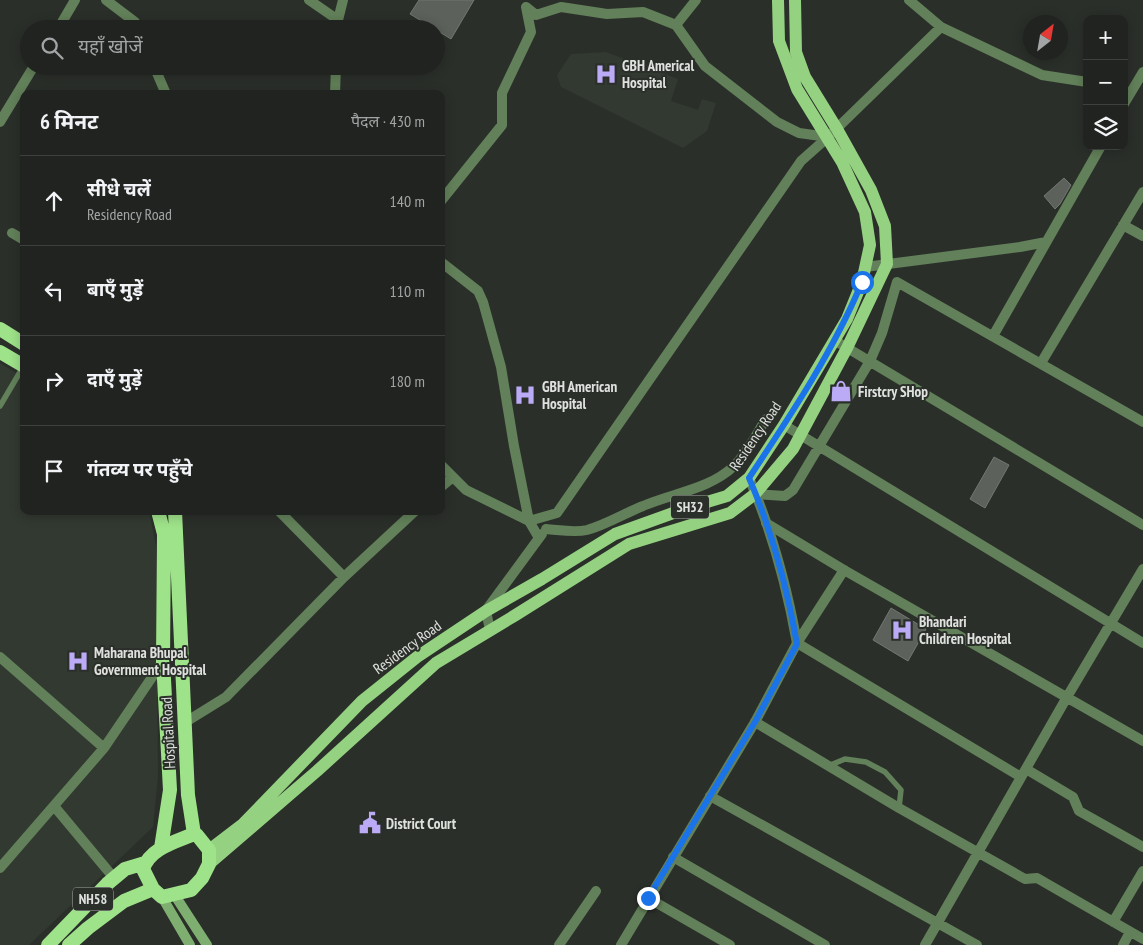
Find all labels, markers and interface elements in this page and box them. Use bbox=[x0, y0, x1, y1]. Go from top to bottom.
north arrow bbox=[1023, 15, 1068, 60]
map controls bbox=[1083, 15, 1128, 150]
button: + bbox=[1083, 15, 1128, 60]
search box bbox=[20, 20, 445, 75]
icon: search bbox=[38, 34, 66, 62]
text: यहाँ खोजें bbox=[78, 34, 143, 58]
place label: GBH Americal Hospital bbox=[622, 56, 695, 92]
button: − bbox=[1083, 60, 1128, 105]
hospital icon: GBH Americal Hospital bbox=[593, 61, 619, 87]
button: layers bbox=[1083, 105, 1128, 150]
text: 6 मिनट bbox=[40, 108, 98, 135]
text: पैदल · 430 m bbox=[351, 111, 425, 131]
text: सीधे चलें bbox=[87, 177, 151, 201]
icon: ahead bbox=[40, 187, 68, 215]
text: 140 m bbox=[390, 191, 425, 211]
text: Residency Road bbox=[87, 204, 172, 224]
route start bbox=[851, 271, 874, 294]
icon: left bbox=[40, 277, 68, 305]
text: बाएँ मुड़ें bbox=[87, 277, 143, 301]
text: 110 m bbox=[390, 281, 425, 301]
icon: right bbox=[40, 367, 68, 395]
text: दाएँ मुड़ें bbox=[87, 367, 142, 391]
text: 180 m bbox=[390, 371, 425, 391]
place label: GBH American Hospital bbox=[542, 377, 618, 413]
shop icon: Firstcry SHop bbox=[828, 378, 854, 404]
hospital icon: GBH American Hospital bbox=[512, 382, 538, 408]
place label: Firstcry SHop bbox=[858, 382, 928, 401]
street label: Residency Road bbox=[725, 398, 785, 474]
icon: arrive bbox=[40, 457, 68, 485]
text: गंतव्य पर पहुँचे bbox=[87, 457, 192, 481]
road number: SH32 bbox=[671, 496, 709, 518]
place label: Bhandari Children Hospital bbox=[919, 612, 1011, 648]
street label: Residency Road bbox=[369, 616, 445, 678]
hospital icon: Bhandari Children Hospital bbox=[889, 617, 915, 643]
place label: Maharana Bhupal Government Hospital bbox=[94, 643, 207, 679]
hospital icon: Maharana Bhupal Government Hospital bbox=[65, 648, 91, 674]
street label: Hospital Road bbox=[157, 697, 179, 769]
public building icon: District Court bbox=[357, 810, 383, 836]
place label: District Court bbox=[386, 814, 457, 833]
route end bbox=[637, 887, 660, 910]
road number: NH58 bbox=[73, 888, 113, 911]

